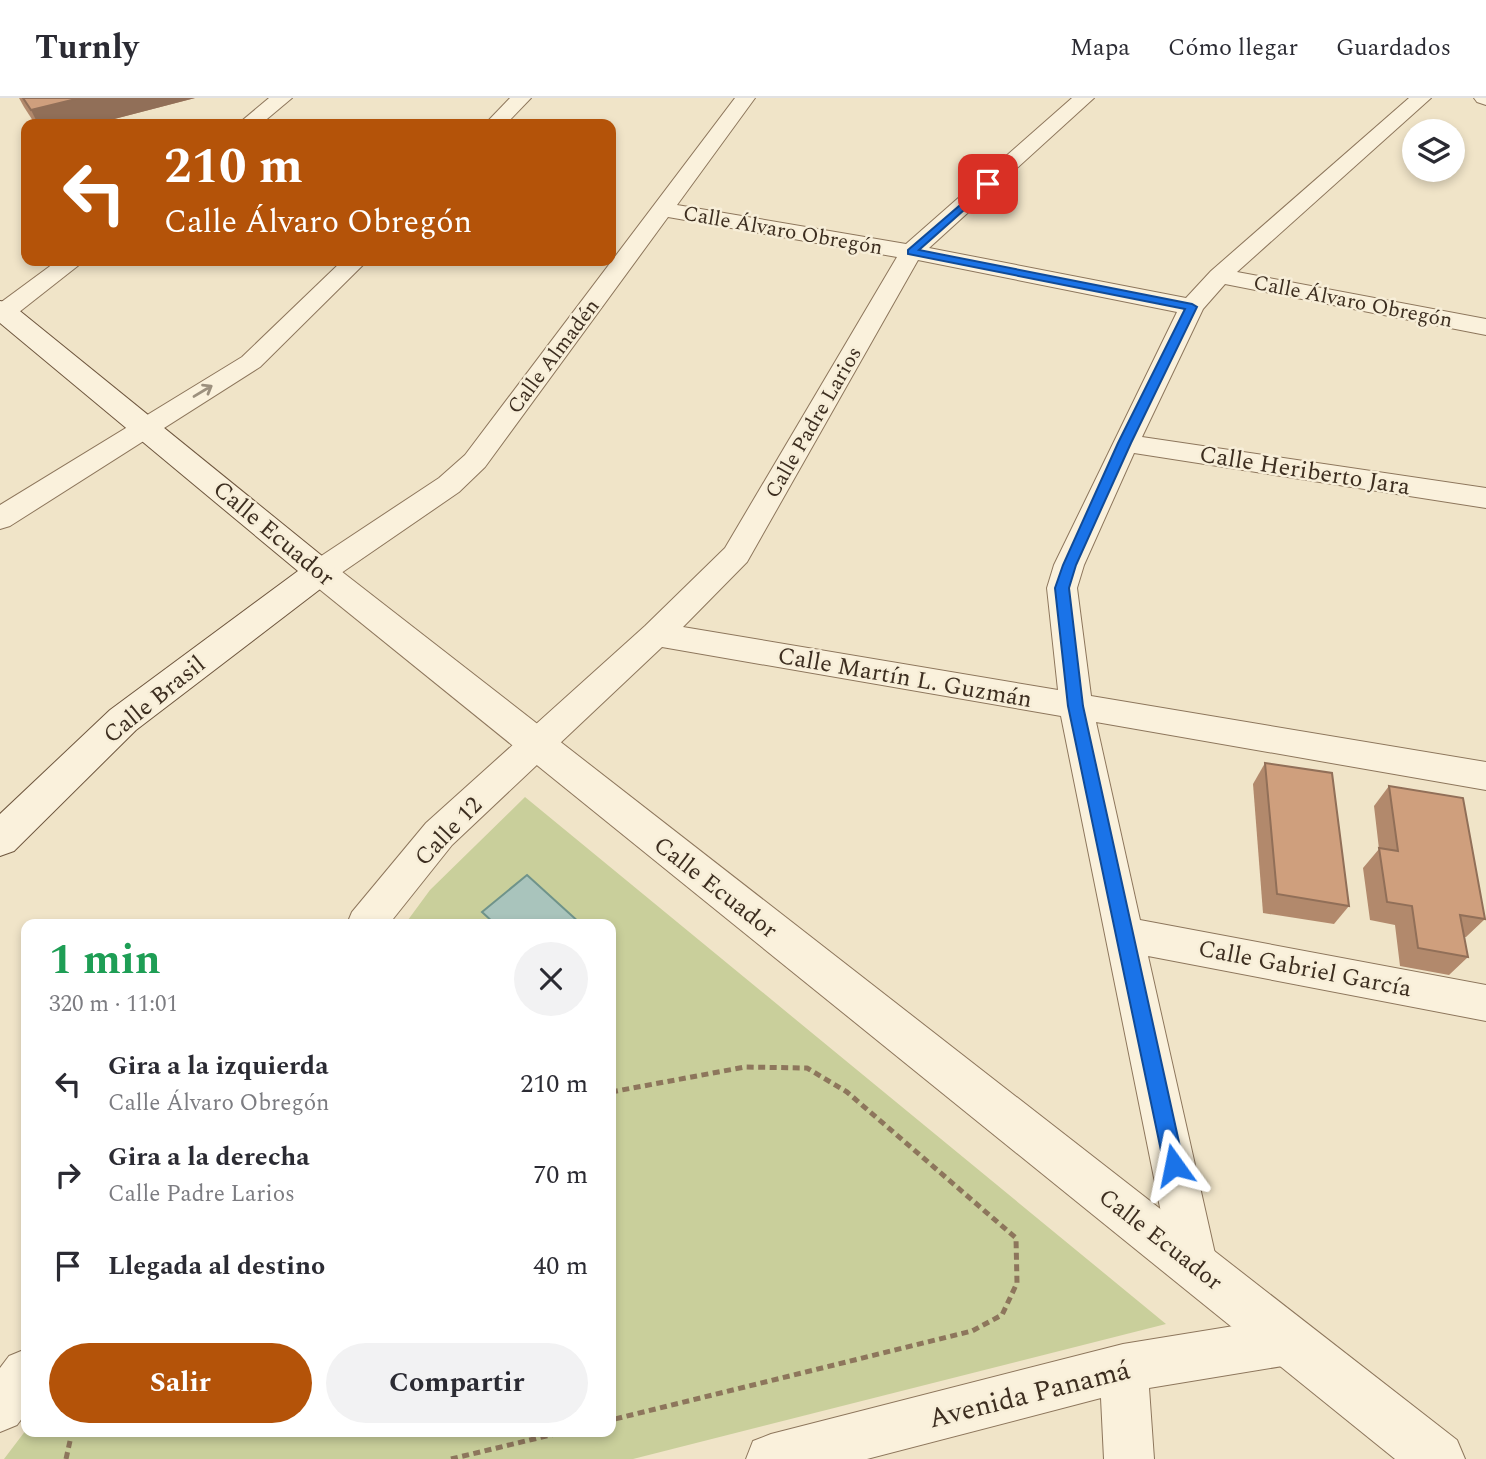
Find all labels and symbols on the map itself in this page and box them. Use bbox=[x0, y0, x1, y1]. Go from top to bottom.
pin bbox=[958, 154, 1018, 214]
street label: Calle Álvaro Obregón bbox=[680, 198, 885, 264]
street label: Calle Álvaro Obregón bbox=[1251, 267, 1455, 337]
street label: Calle Almadén bbox=[500, 292, 608, 421]
street label: Calle Padre Larios bbox=[757, 341, 870, 504]
one-way arrow bbox=[193, 384, 213, 398]
street label: Calle Heriberto Jara bbox=[1197, 437, 1413, 505]
street label: Calle Ecuador bbox=[205, 472, 342, 595]
street label: Calle Martín L. Guzmán bbox=[775, 638, 1035, 718]
street label: Calle Brasil bbox=[96, 647, 214, 752]
street label: Calle 12 bbox=[406, 789, 491, 875]
street label: Calle Ecuador bbox=[646, 828, 785, 948]
street label: Calle Gabriel García bbox=[1195, 931, 1415, 1007]
position arrow bbox=[1137, 1128, 1211, 1202]
street label: Calle Ecuador bbox=[1091, 1180, 1230, 1300]
street label: Avenida Panamá bbox=[924, 1349, 1135, 1440]

